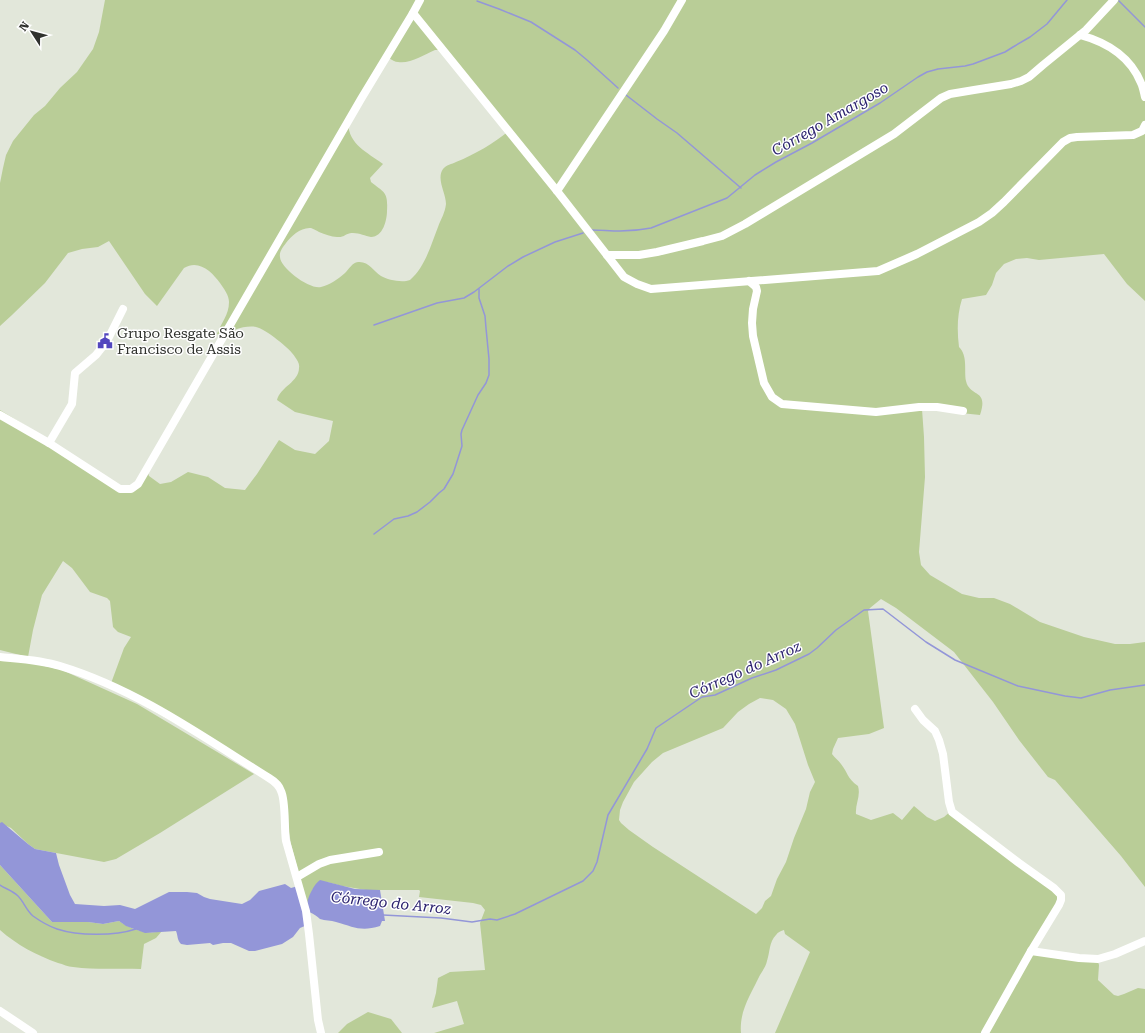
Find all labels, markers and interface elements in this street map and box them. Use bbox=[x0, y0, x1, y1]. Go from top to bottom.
north arrow bbox=[12, 12, 52, 52]
text: N bbox=[17, 19, 32, 34]
water label: Córrego Amargoso bbox=[768, 78, 892, 160]
place label: Grupo Resgate São Francisco de Assis bbox=[117, 325, 244, 357]
public building icon: Grupo Resgate São Francisco de Assis bbox=[96, 332, 114, 350]
water label: Córrego do Arroz bbox=[686, 637, 804, 703]
water label: Córrego do Arroz bbox=[330, 888, 453, 918]

